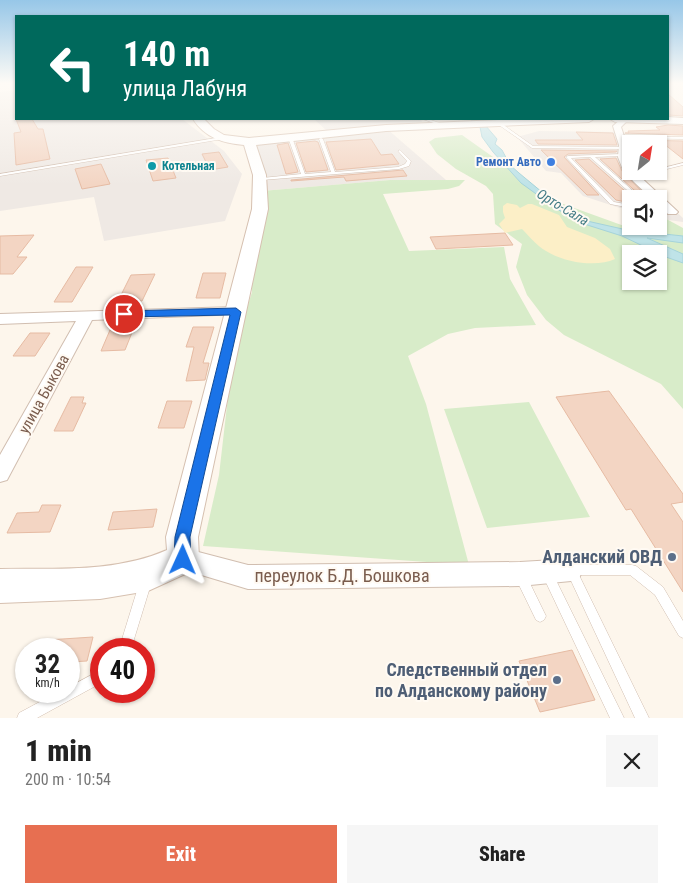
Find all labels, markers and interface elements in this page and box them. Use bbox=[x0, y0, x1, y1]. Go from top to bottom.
text: 140 m bbox=[123, 34, 210, 75]
icon: left bbox=[40, 35, 105, 100]
text: улица Лабуня bbox=[123, 76, 247, 101]
north arrow bbox=[622, 135, 668, 180]
map controls bbox=[622, 135, 667, 290]
place label: Ремонт Авто bbox=[476, 155, 541, 169]
marker: Ремонт Авто bbox=[545, 156, 557, 168]
place label: Котельная bbox=[162, 159, 215, 173]
marker: Котельная bbox=[146, 160, 158, 172]
water label: Орто-Сала bbox=[534, 185, 592, 229]
button: sound bbox=[622, 190, 667, 235]
button: layers bbox=[622, 245, 667, 290]
pin bbox=[103, 293, 145, 335]
icon: arrive bbox=[110, 300, 138, 328]
street label: улица Быкова bbox=[15, 351, 73, 437]
position arrow bbox=[156, 533, 208, 585]
place label: Алданский ОВД bbox=[542, 546, 662, 567]
marker: Алданский ОВД bbox=[666, 551, 678, 563]
street label: переулок Б.Д. Бошкова bbox=[254, 565, 430, 586]
speed limit sign: 40 bbox=[90, 638, 155, 703]
text: 32 bbox=[35, 650, 60, 679]
place label: Следственный отдел по Алданскому району bbox=[375, 659, 547, 701]
marker: Следственный отдел по Алданскому району bbox=[551, 674, 563, 686]
text: km/h bbox=[35, 676, 60, 690]
text: 1 min bbox=[25, 733, 92, 768]
button: close bbox=[606, 735, 658, 787]
text: 200 m · 10:54 bbox=[25, 770, 111, 789]
button: Exit bbox=[25, 825, 337, 883]
button: Share bbox=[347, 825, 658, 883]

